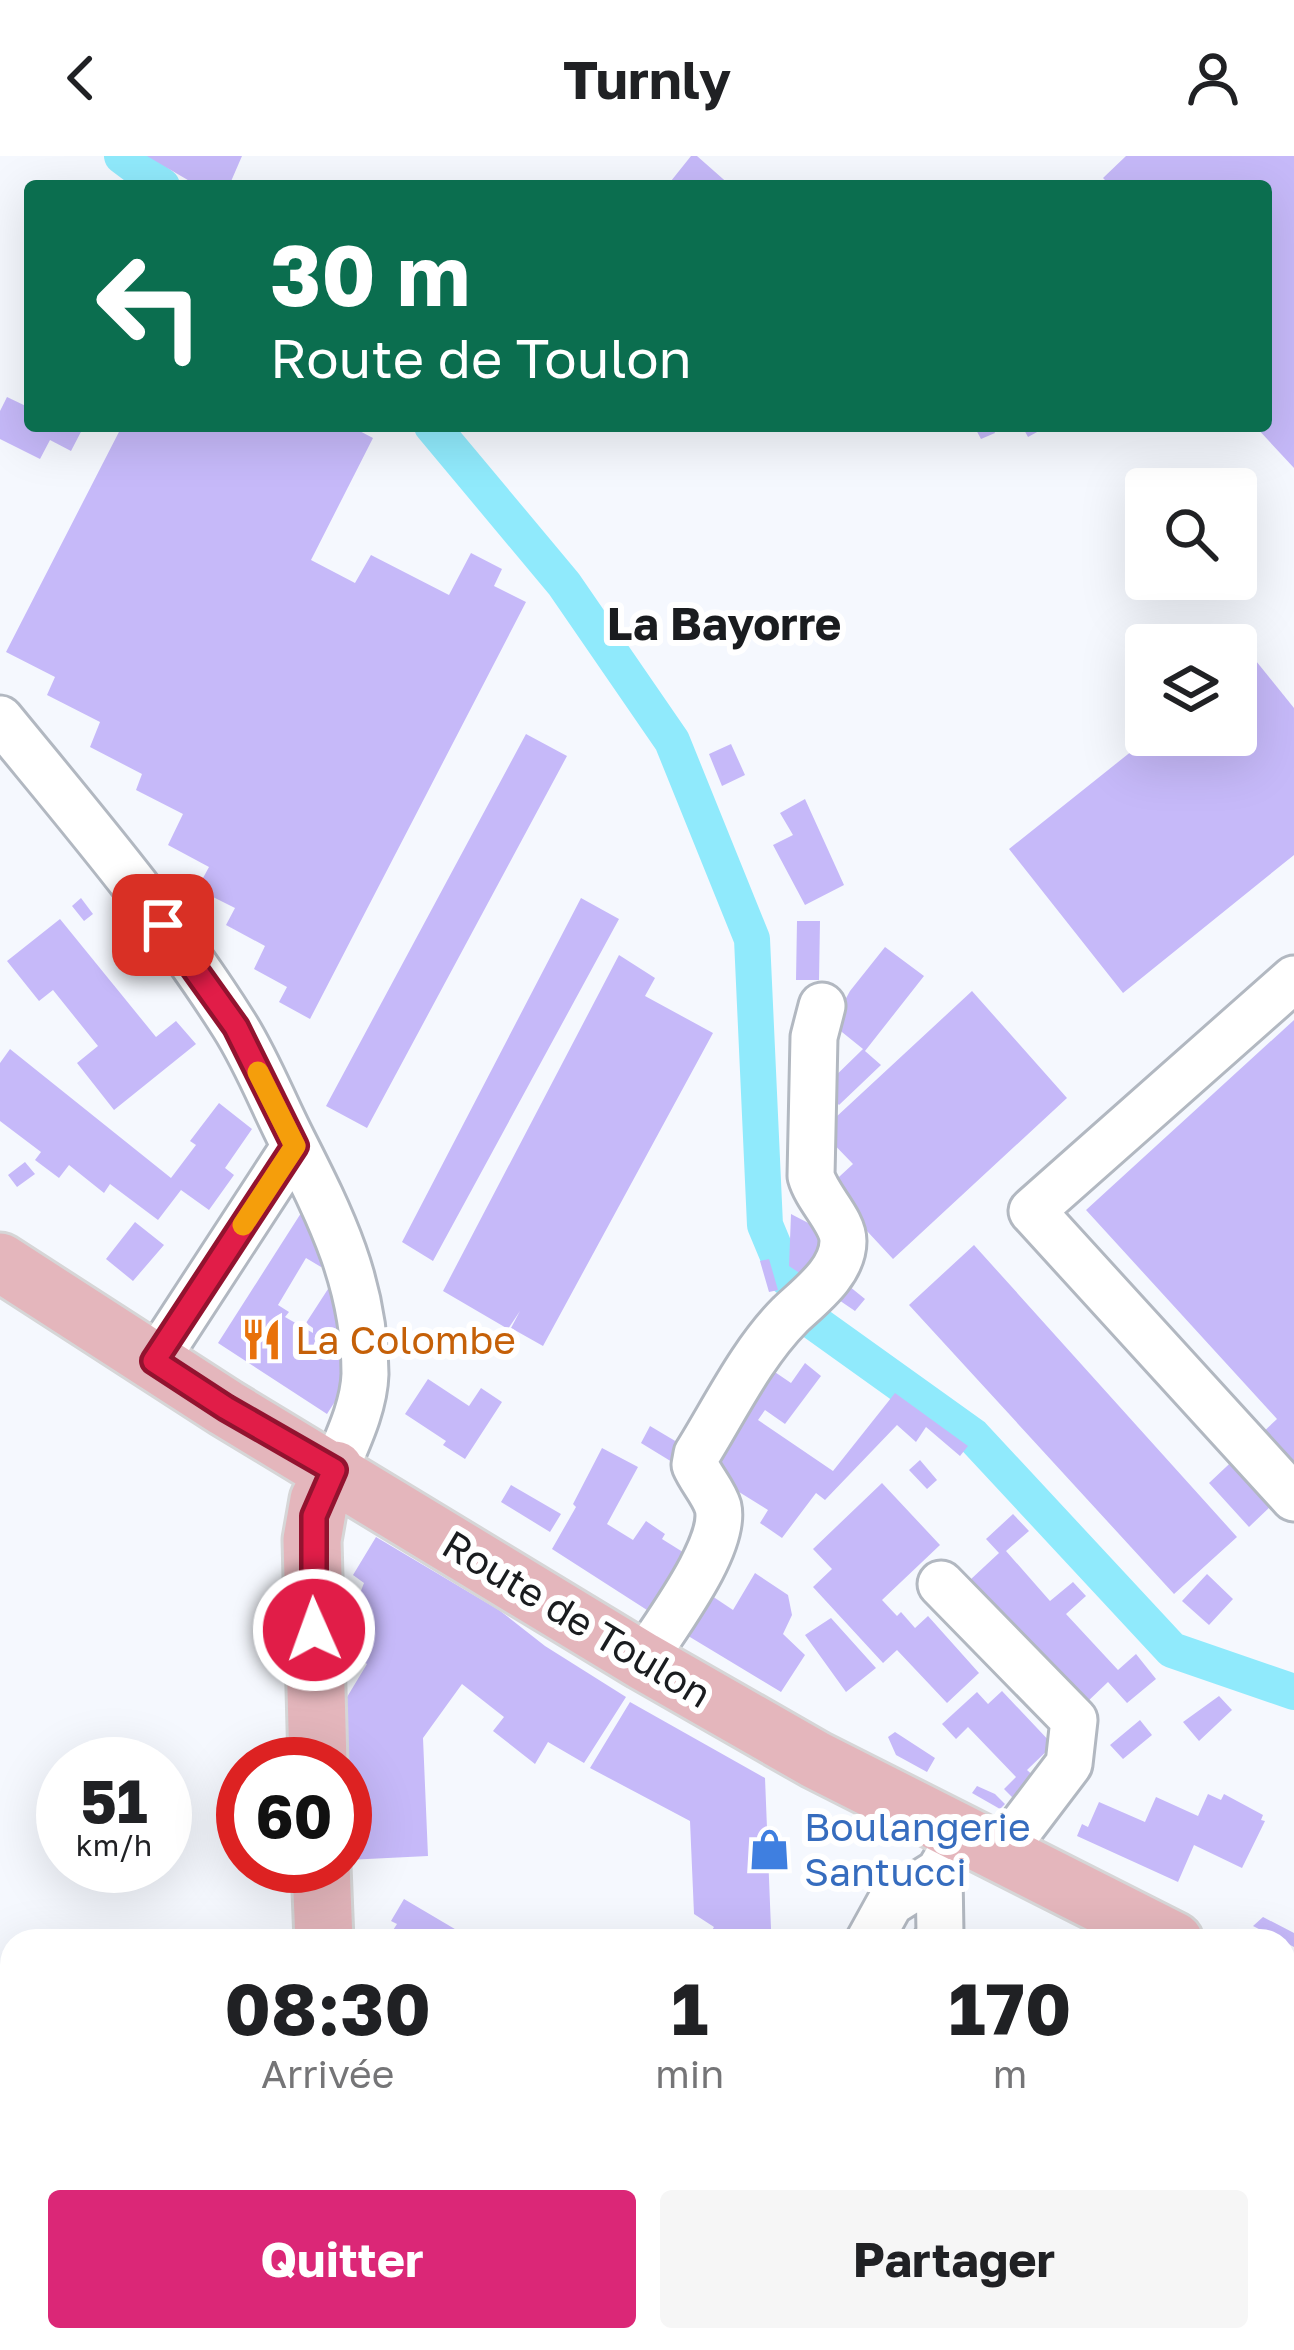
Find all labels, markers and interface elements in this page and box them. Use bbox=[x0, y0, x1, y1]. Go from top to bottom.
icon: back bbox=[48, 45, 114, 111]
icon: person bbox=[1180, 45, 1246, 111]
text: Turnly bbox=[563, 46, 731, 111]
text: 30 m bbox=[270, 224, 470, 324]
icon: left bbox=[72, 228, 228, 384]
text: Route de Toulon bbox=[270, 325, 692, 390]
map controls bbox=[1125, 468, 1257, 756]
button: search bbox=[1125, 468, 1257, 600]
district label: La Bayorre bbox=[607, 596, 841, 650]
button: layers bbox=[1125, 624, 1257, 756]
pin bbox=[112, 874, 214, 976]
icon: arrive bbox=[130, 892, 196, 958]
place label: La Colombe bbox=[295, 1316, 516, 1363]
restaurant icon: La Colombe bbox=[238, 1317, 284, 1363]
street label: Route de Toulon bbox=[435, 1520, 720, 1717]
position arrow bbox=[251, 1567, 377, 1693]
speed limit sign: 60 bbox=[216, 1737, 372, 1893]
text: 51 bbox=[80, 1764, 148, 1836]
place label: Boulangerie Santucci bbox=[804, 1803, 1031, 1895]
shop icon: Boulangerie Santucci bbox=[747, 1826, 793, 1872]
text: km/h bbox=[76, 1827, 152, 1863]
text: 08:30 bbox=[224, 1964, 431, 2051]
text: 1 bbox=[671, 1964, 708, 2051]
text: 170 bbox=[949, 1964, 1072, 2051]
text: Arrivée bbox=[261, 2050, 394, 2097]
text: min bbox=[655, 2050, 724, 2097]
text: m bbox=[993, 2050, 1027, 2097]
button: Quitter bbox=[48, 2190, 636, 2328]
button: Partager bbox=[660, 2190, 1248, 2328]

